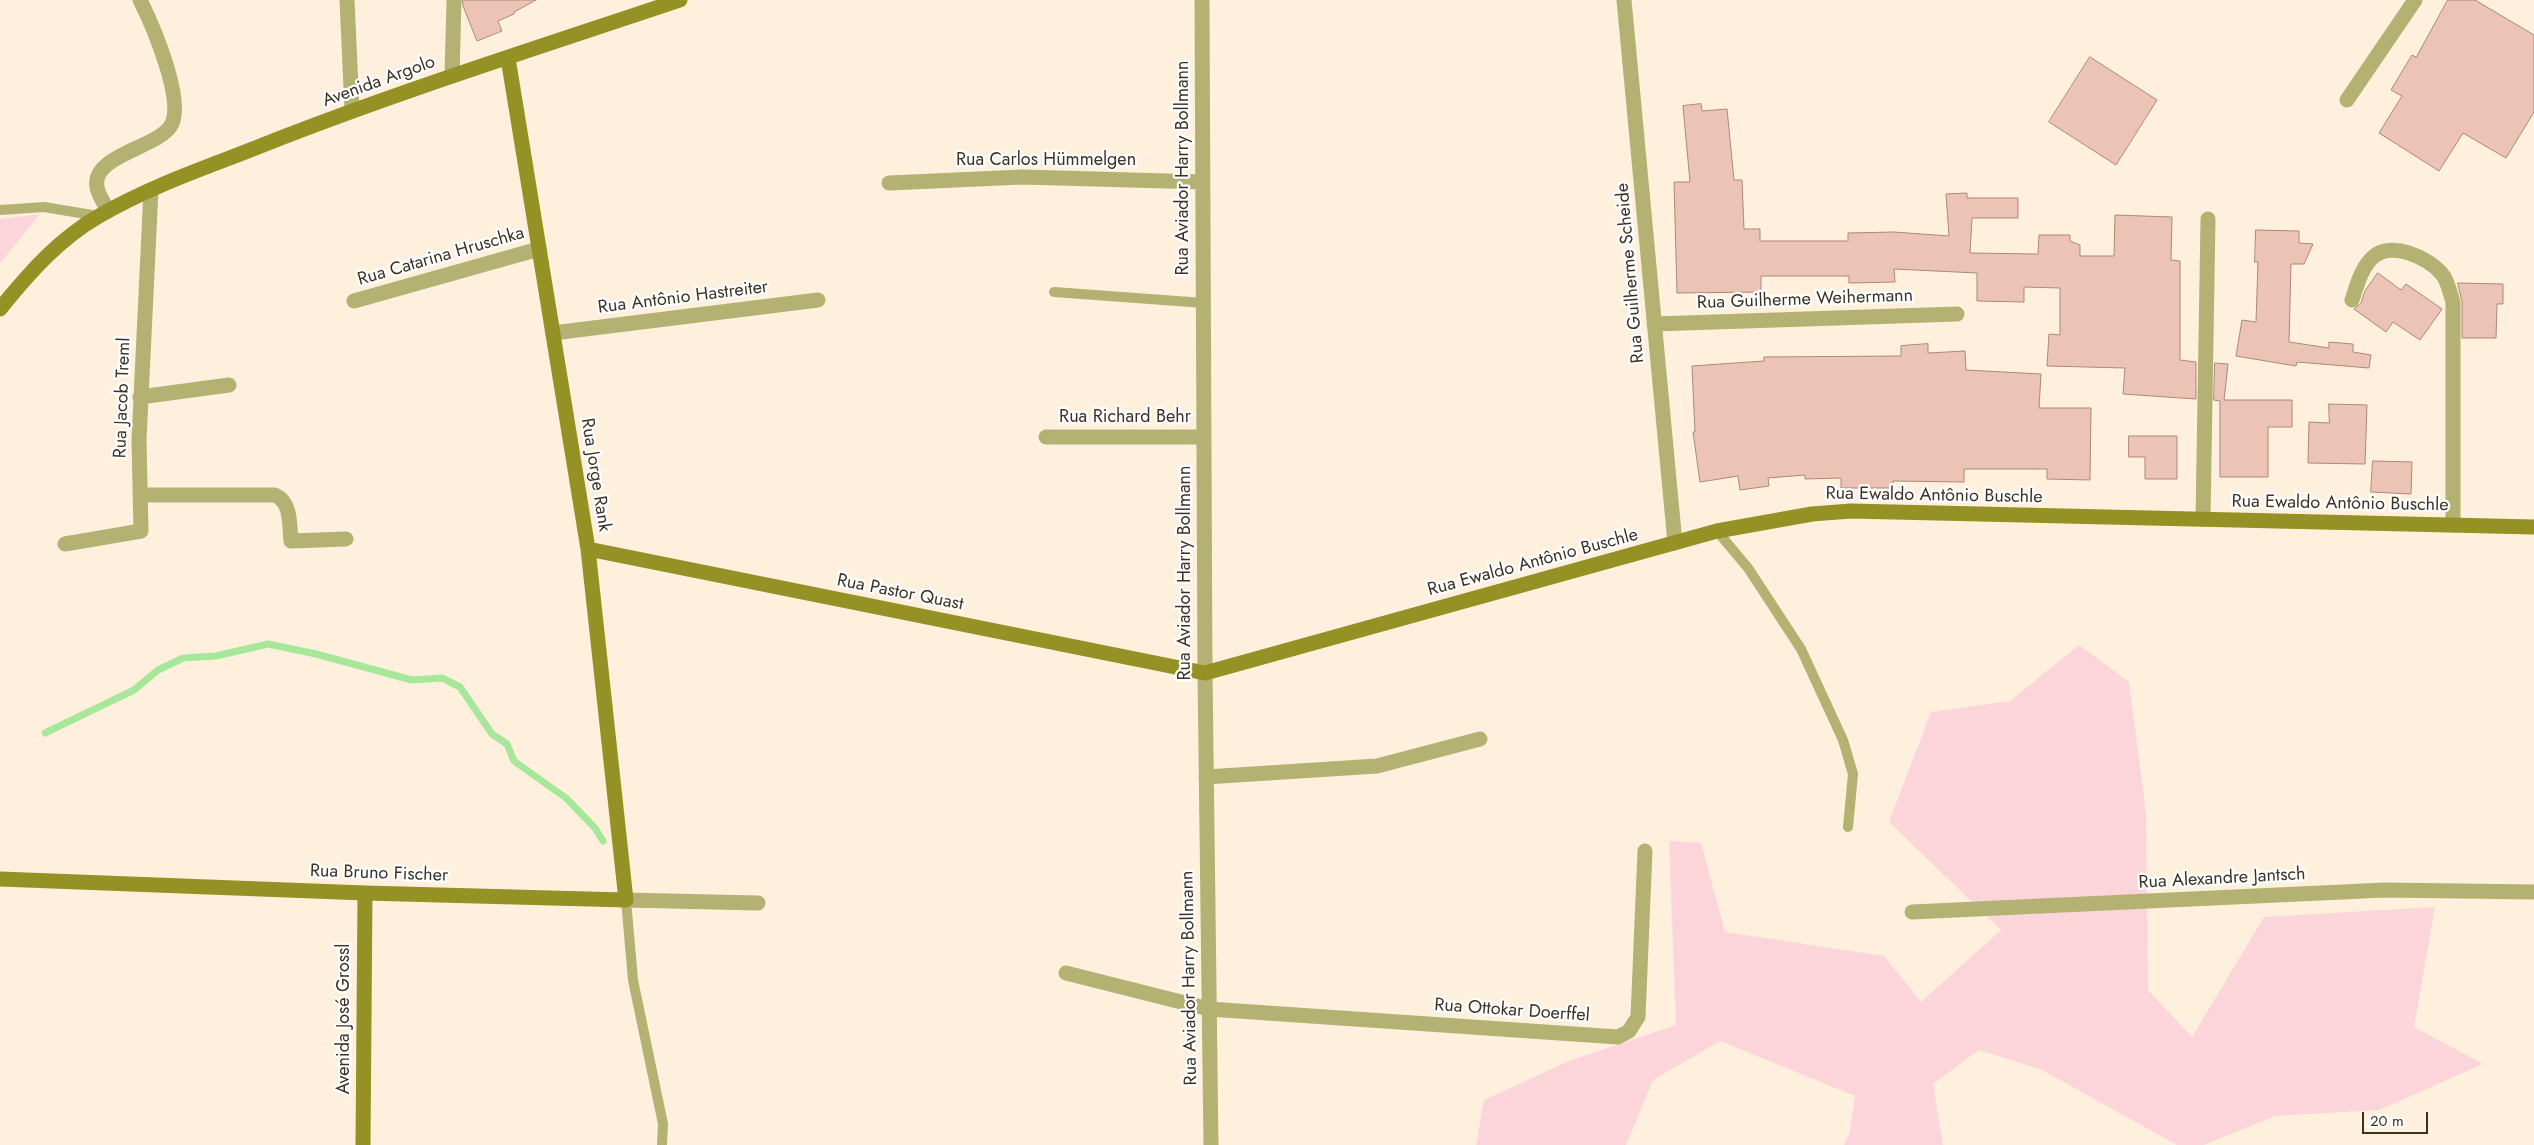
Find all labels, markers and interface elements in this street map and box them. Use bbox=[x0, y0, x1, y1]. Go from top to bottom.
street label: Avenida Argolo bbox=[320, 52, 438, 112]
street label: Rua Aviador Harry Bollmann bbox=[1173, 61, 1195, 275]
street label: Rua Carlos Hümmelgen bbox=[956, 150, 1136, 172]
street label: Rua Guilherme Scheide bbox=[1612, 182, 1650, 364]
street label: Rua Catarina Hruschka bbox=[355, 223, 527, 291]
street label: Rua Antônio Hastreiter bbox=[597, 277, 769, 319]
street label: Rua Guilherme Weihermann bbox=[1697, 285, 1913, 315]
street label: Rua Jacob Treml bbox=[110, 337, 136, 459]
street label: Rua Richard Behr bbox=[1059, 407, 1191, 429]
street label: Rua Jorge Rank bbox=[575, 417, 615, 533]
street label: Rua Aviador Harry Bollmann bbox=[1175, 466, 1197, 680]
street label: Rua Ewaldo Antônio Buschle bbox=[1825, 483, 2043, 509]
street label: Rua Ewaldo Antônio Buschle bbox=[2231, 491, 2449, 517]
street label: Rua Ewaldo Antônio Buschle bbox=[1425, 524, 1641, 602]
street label: Rua Pastor Quast bbox=[835, 570, 965, 616]
street label: Rua Bruno Fischer bbox=[309, 861, 449, 887]
street label: Rua Alexandre Jantsch bbox=[2138, 864, 2306, 894]
street label: Rua Aviador Harry Bollmann bbox=[1177, 870, 1203, 1086]
street label: Avenida José Grossl bbox=[334, 944, 356, 1094]
street label: Rua Ottokar Doerffel bbox=[1434, 995, 1590, 1027]
scale bar bbox=[2364, 1102, 2430, 1134]
text: 20 m bbox=[2370, 1110, 2404, 1132]

